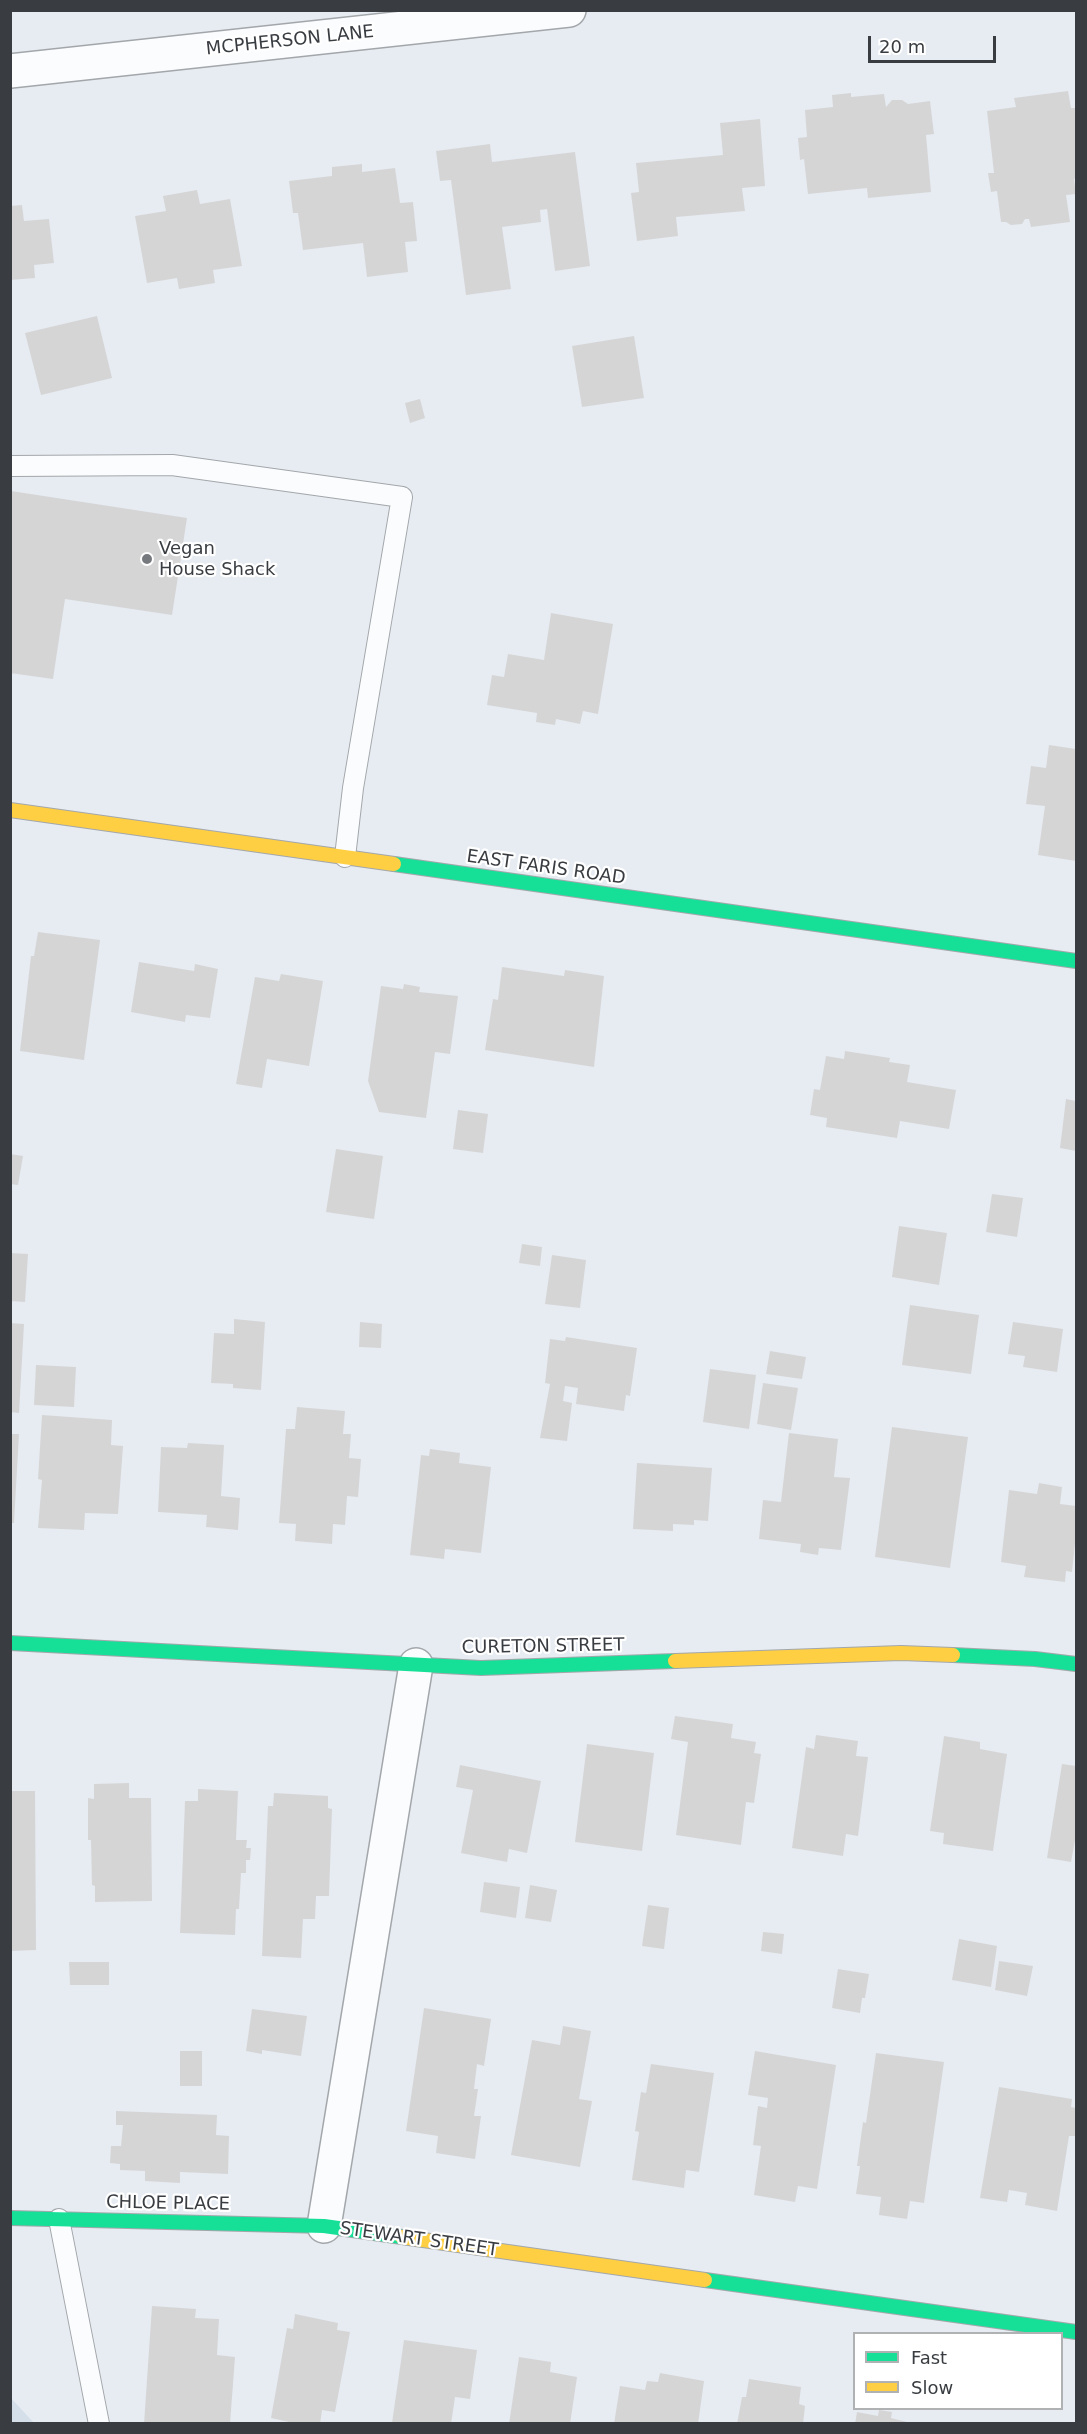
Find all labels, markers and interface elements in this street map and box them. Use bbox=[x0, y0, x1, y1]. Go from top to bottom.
street label: MCPHERSON LANE bbox=[205, 21, 375, 61]
scale bar bbox=[871, 24, 998, 62]
text: 20 m bbox=[879, 36, 925, 57]
place label: Vegan House Shack bbox=[159, 538, 275, 580]
marker: Vegan House Shack bbox=[140, 552, 154, 566]
street label: EAST FARIS ROAD bbox=[465, 846, 627, 890]
street label: CURETON STREET bbox=[462, 1635, 624, 1659]
street label: CHLOE PLACE bbox=[106, 2192, 230, 2216]
street label: STEWART STREET bbox=[339, 2218, 499, 2262]
legend bbox=[853, 2332, 1063, 2410]
text: Fast bbox=[911, 2347, 947, 2368]
text: Slow bbox=[911, 2377, 953, 2398]

